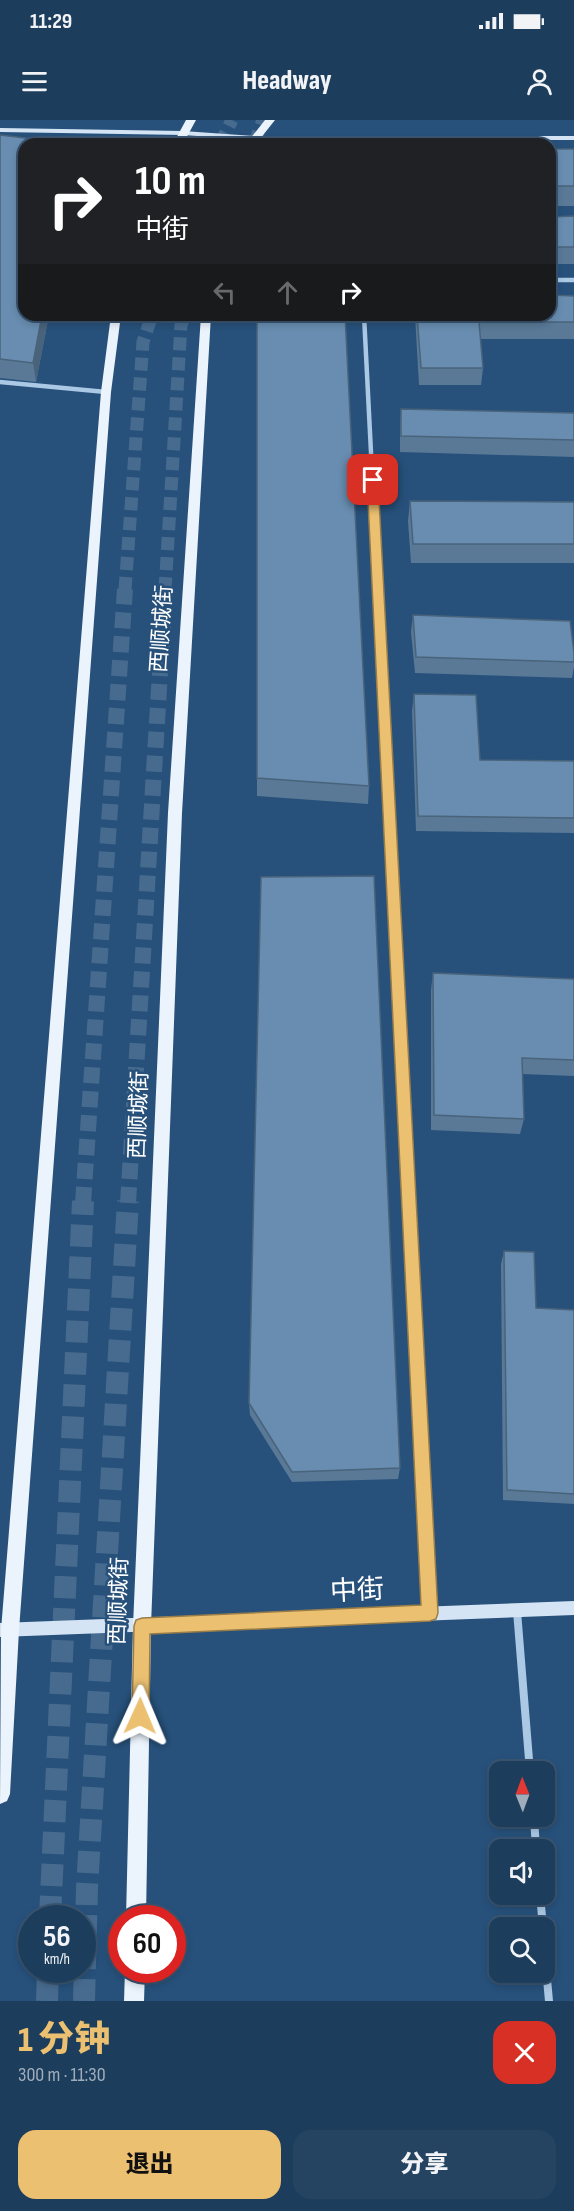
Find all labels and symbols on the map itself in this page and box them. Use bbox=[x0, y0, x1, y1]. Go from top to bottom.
pin bbox=[347, 454, 398, 505]
street label: 西顺城街 bbox=[145, 584, 179, 674]
street label: 西顺城街 bbox=[124, 1071, 154, 1159]
street label: 西顺城街 bbox=[104, 1557, 134, 1645]
street label: 中街 bbox=[329, 1574, 385, 1608]
position arrow bbox=[108, 1684, 172, 1748]
north arrow bbox=[489, 1761, 555, 1827]
speed limit sign: 60 bbox=[108, 1905, 186, 1983]

